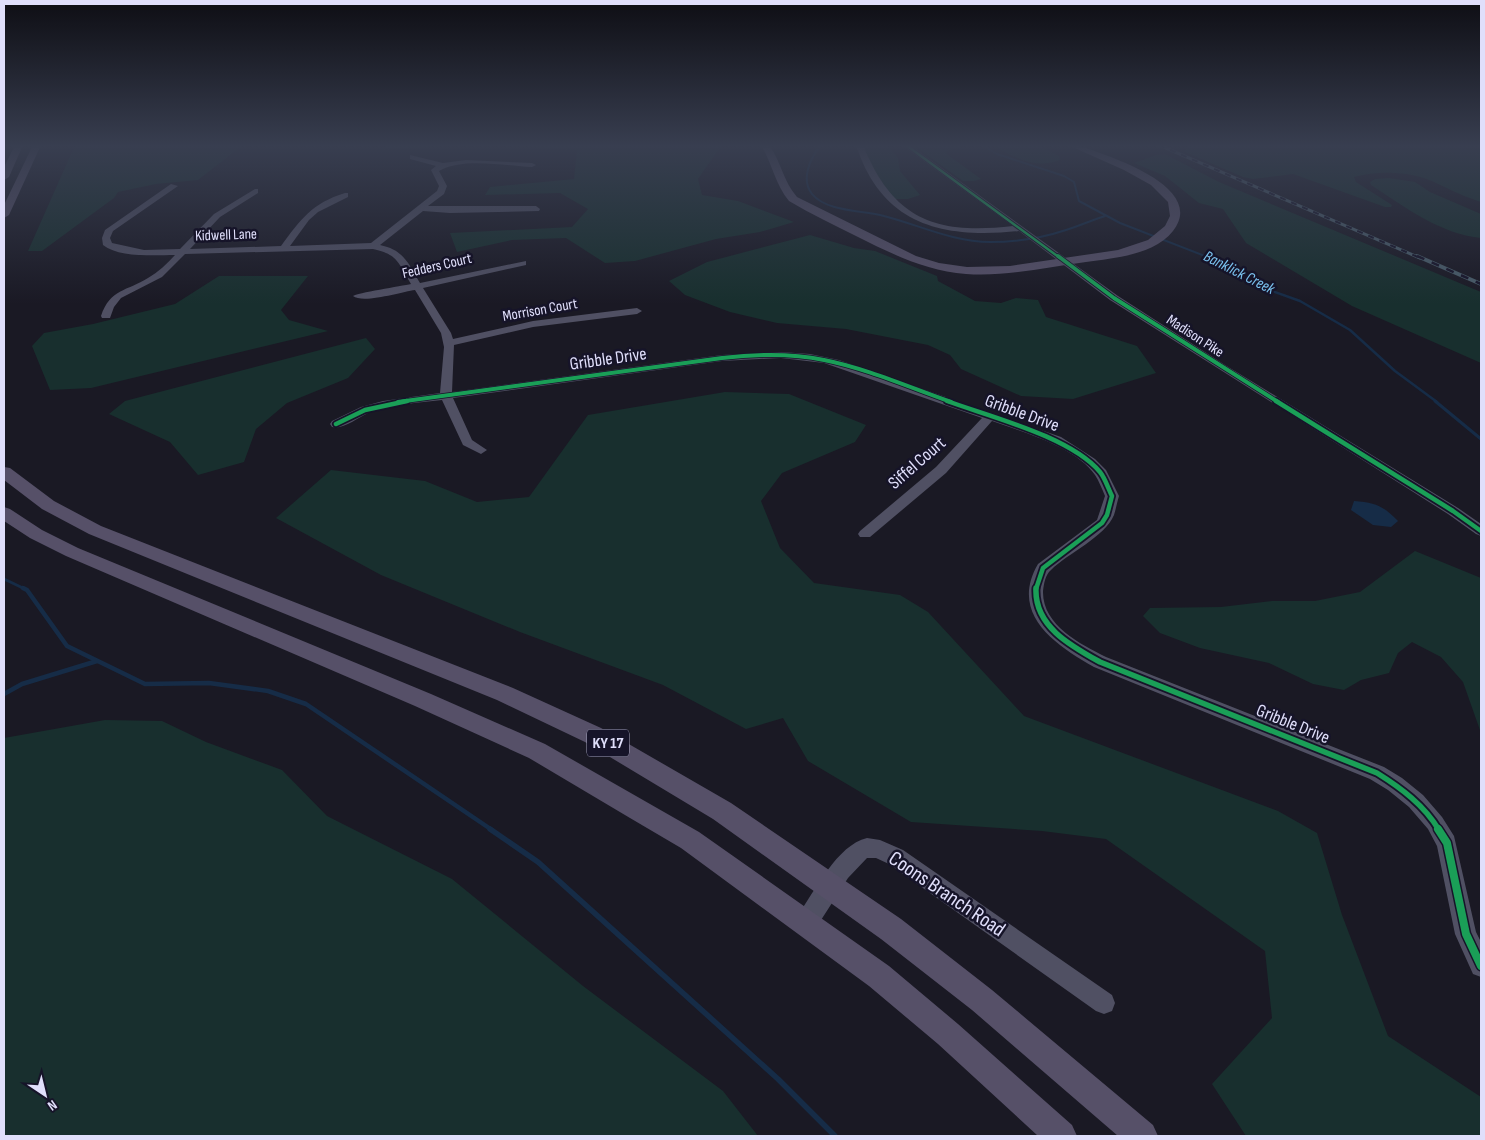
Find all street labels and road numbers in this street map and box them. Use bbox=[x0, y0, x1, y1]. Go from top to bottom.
street label: Kidwell Lane bbox=[195, 224, 257, 246]
street label: Fedders Court bbox=[400, 249, 474, 283]
street label: Morrison Court bbox=[501, 294, 579, 326]
street label: Madison Pike bbox=[1163, 310, 1227, 362]
street label: Gribble Drive bbox=[568, 343, 648, 375]
street label: Gribble Drive bbox=[982, 390, 1062, 436]
street label: Siffel Court bbox=[884, 432, 950, 494]
street label: Gribble Drive bbox=[1253, 700, 1333, 748]
road number: KY 17 bbox=[587, 730, 629, 756]
street label: Coons Branch Road bbox=[884, 846, 1010, 942]

